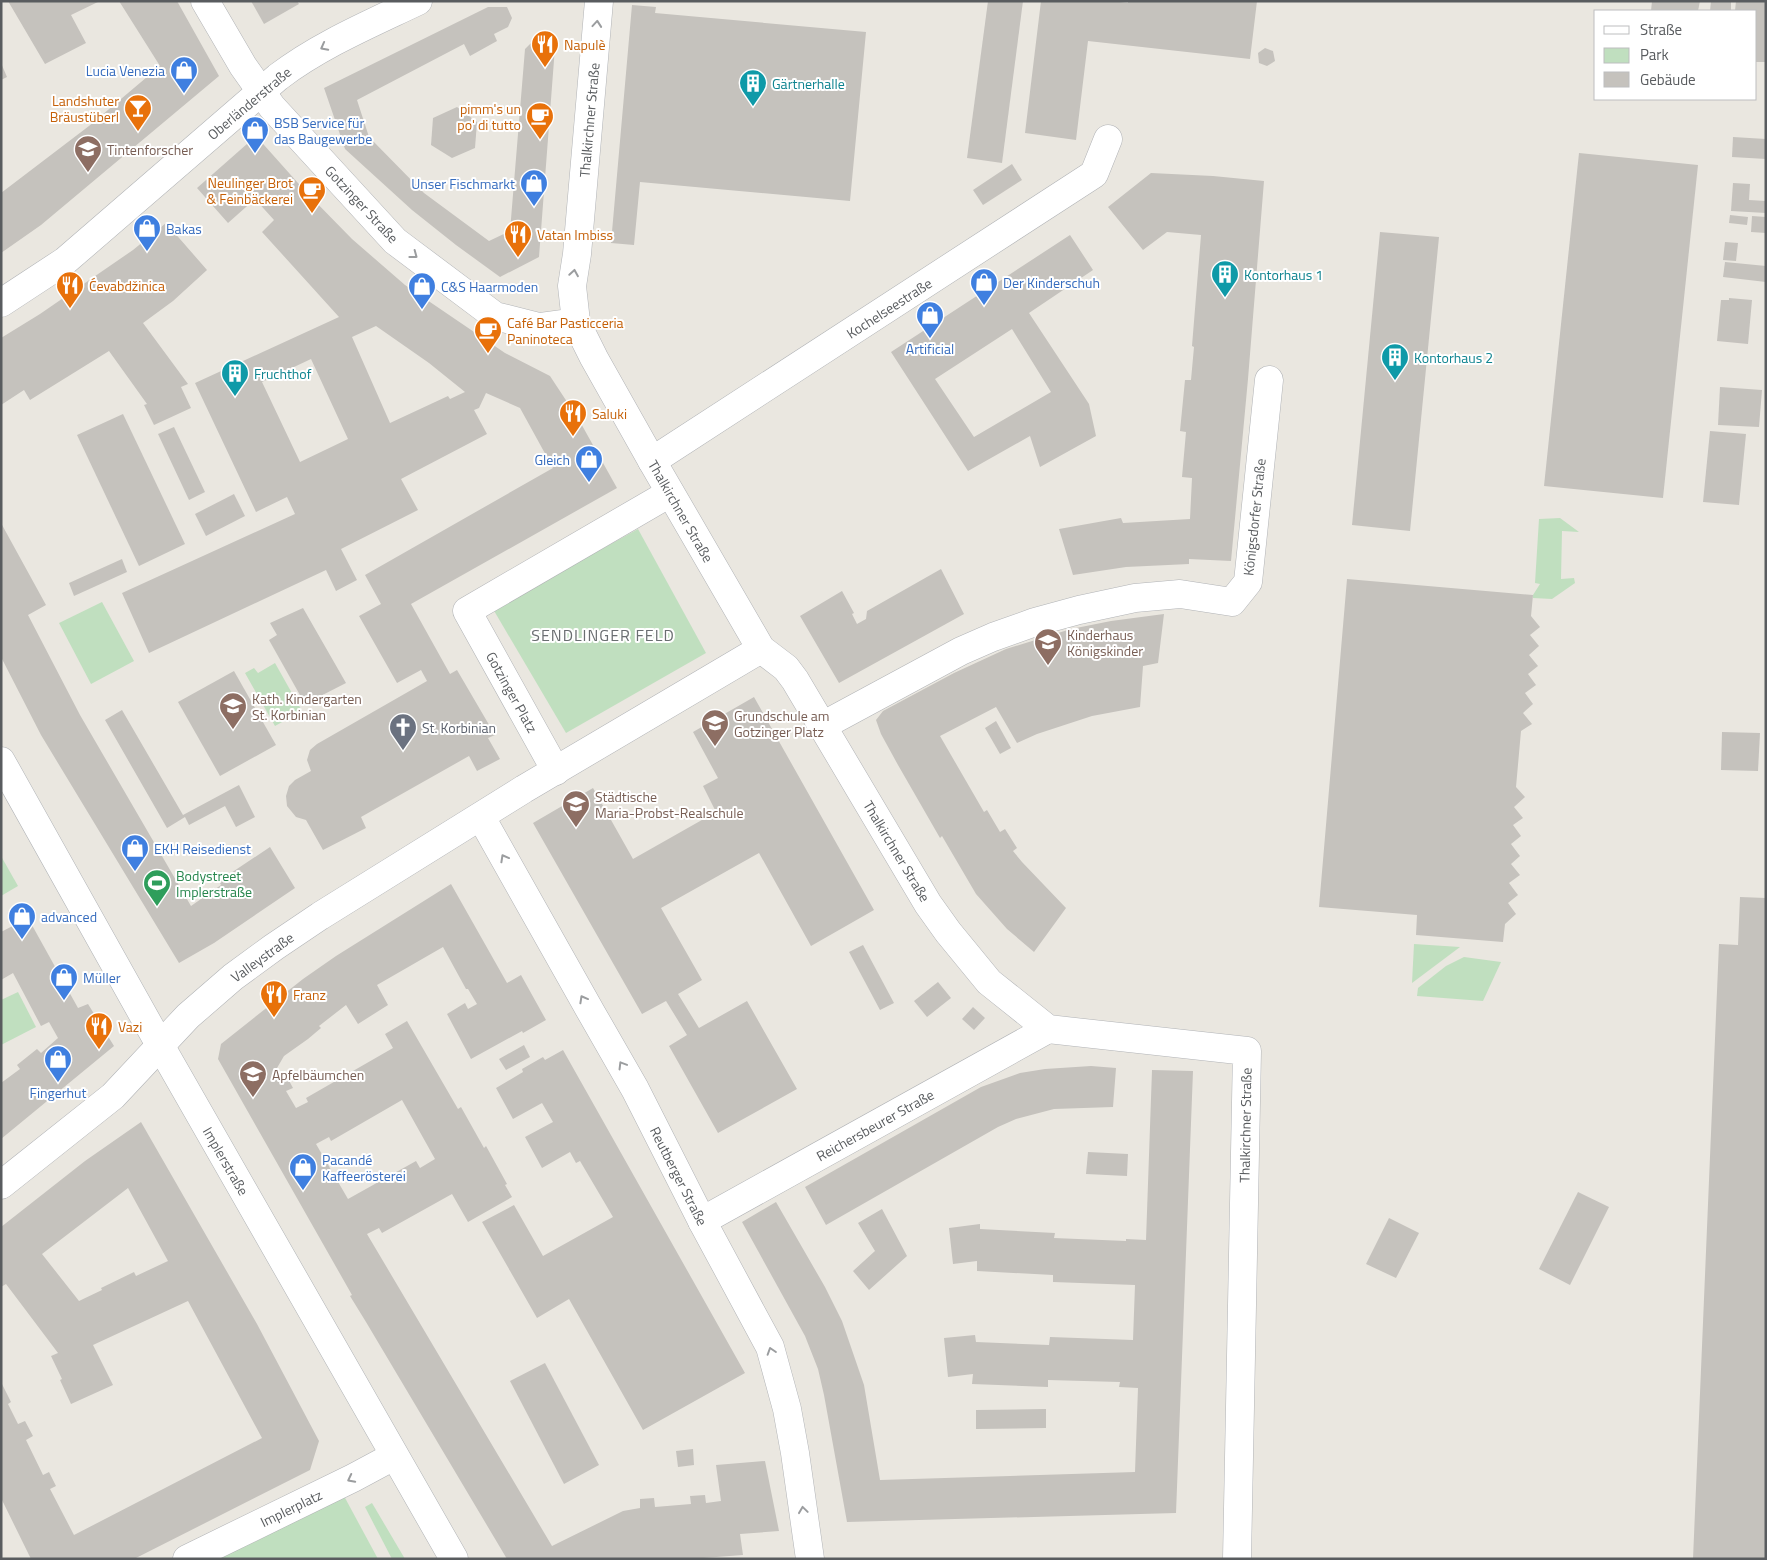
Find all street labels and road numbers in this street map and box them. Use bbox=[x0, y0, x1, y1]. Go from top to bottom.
street label: Oberländerstraße bbox=[202, 62, 296, 144]
street label: Thalkirchner Straße bbox=[574, 62, 604, 178]
street label: Gotzinger Straße bbox=[320, 161, 404, 247]
street label: Kochelseestraße bbox=[842, 272, 936, 344]
street label: Thalkirchner Straße bbox=[643, 456, 719, 566]
street label: Königsdorfer Straße bbox=[1237, 457, 1271, 577]
street label: Gotzinger Platz bbox=[481, 648, 543, 736]
street label: Thalkirchner Straße bbox=[858, 796, 936, 906]
street label: Valleystraße bbox=[226, 927, 298, 987]
street label: Thalkirchner Straße bbox=[1233, 1067, 1257, 1183]
street label: Reichersbeurer Straße bbox=[812, 1084, 938, 1166]
street label: Implerstraße bbox=[198, 1123, 254, 1199]
street label: Reutberger Straße bbox=[645, 1123, 713, 1229]
street label: Implerplatz bbox=[256, 1484, 326, 1532]

